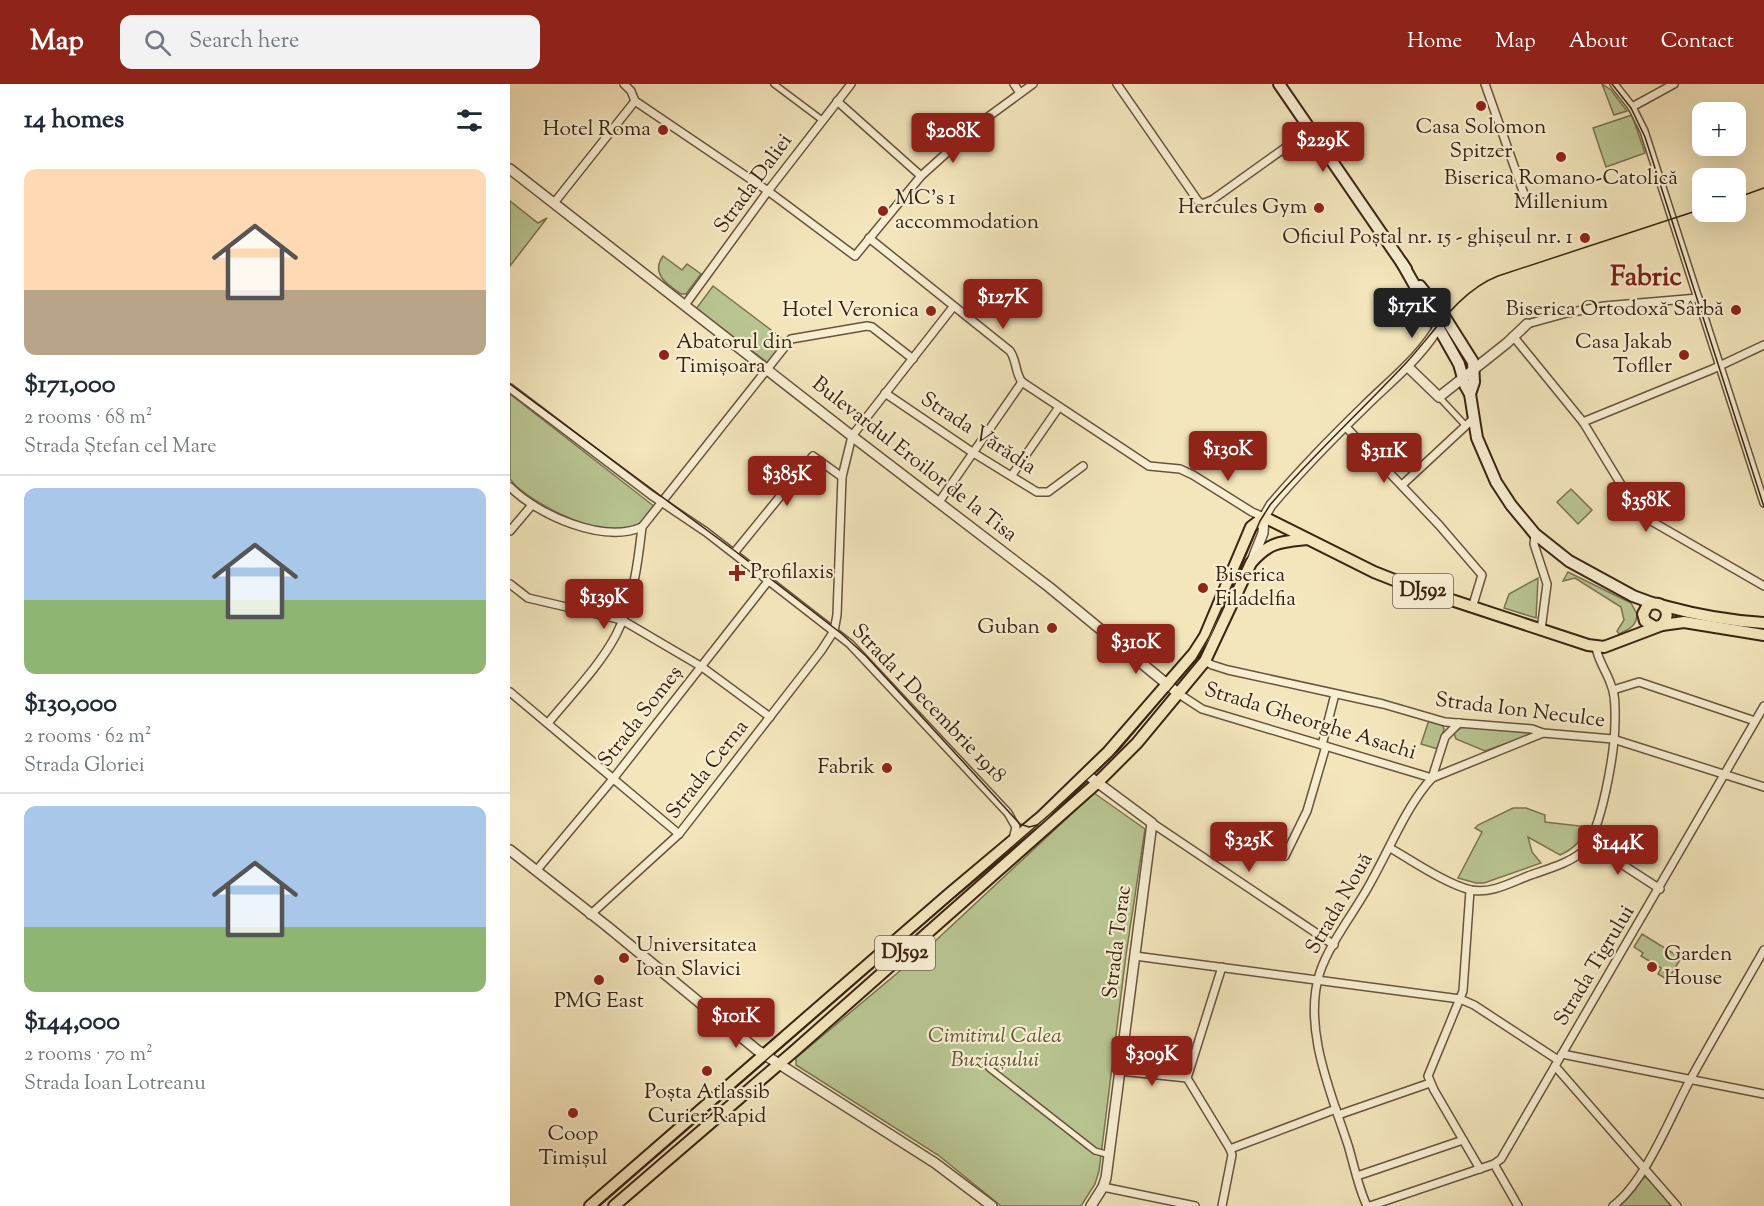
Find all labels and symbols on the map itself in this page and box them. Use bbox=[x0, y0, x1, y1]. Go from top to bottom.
marker: Casa Solomon Spitzer bbox=[1474, 99, 1488, 113]
pin: $208K bbox=[911, 113, 995, 164]
place label: Casa Solomon Spitzer bbox=[1416, 113, 1546, 167]
place label: Hotel Roma bbox=[543, 115, 651, 145]
pin: $229K bbox=[1281, 122, 1365, 173]
marker: Hotel Roma bbox=[656, 123, 670, 137]
street label: Strada Daliei bbox=[708, 128, 800, 240]
marker: Biserica Romano-Catolică Millenium bbox=[1554, 150, 1568, 164]
place label: Biserica Romano-Catolică Millenium bbox=[1444, 164, 1678, 218]
place label: MC's 1 accommodation bbox=[895, 184, 1039, 238]
place label: Hercules Gym bbox=[1178, 193, 1307, 223]
marker: Hercules Gym bbox=[1312, 201, 1326, 215]
marker: MC's 1 accommodation bbox=[876, 204, 890, 218]
place label: Oficiul Poștal nr. 15 - ghișeul nr. 1 bbox=[1282, 223, 1573, 253]
marker: Oficiul Poștal nr. 15 - ghișeul nr. 1 bbox=[1578, 231, 1592, 245]
district label: Fabric bbox=[1610, 259, 1682, 298]
pin: $127K bbox=[961, 279, 1045, 330]
pin: $171K bbox=[1370, 288, 1454, 339]
place label: Biserica Ortodoxă Sârbă bbox=[1506, 295, 1724, 325]
place label: Hotel Veronica bbox=[782, 296, 919, 326]
marker: Biserica Ortodoxă Sârbă bbox=[1729, 303, 1743, 317]
marker: Hotel Veronica bbox=[924, 304, 938, 318]
place label: Abatorul din Timișoara bbox=[676, 328, 793, 382]
place label: Casa Jakab Tofller bbox=[1575, 328, 1672, 382]
marker: Abatorul din Timișoara bbox=[657, 348, 671, 362]
marker: Casa Jakab Tofller bbox=[1677, 348, 1691, 362]
street label: Bulevardul Eroilor de la Tisa bbox=[805, 370, 1023, 550]
street label: Strada Vărădia bbox=[914, 385, 1042, 483]
pin: $130K bbox=[1186, 431, 1270, 482]
pin: $311K bbox=[1342, 433, 1426, 484]
pin: $385K bbox=[745, 456, 829, 507]
pin: $358K bbox=[1604, 482, 1688, 533]
place label: Profilaxis bbox=[750, 558, 834, 588]
place label: Biserica Filadelfia bbox=[1215, 561, 1296, 615]
marker: Profilaxis bbox=[728, 564, 746, 582]
road number: DJ592 bbox=[1393, 574, 1453, 608]
pin: $139K bbox=[562, 579, 646, 630]
marker: Biserica Filadelfia bbox=[1196, 581, 1210, 595]
place label: Guban bbox=[977, 613, 1040, 643]
street label: Strada 1 Decembrie 1918 bbox=[844, 617, 1012, 791]
marker: Guban bbox=[1045, 621, 1059, 635]
pin: $310K bbox=[1094, 624, 1178, 675]
street label: Strada Someș bbox=[592, 660, 690, 774]
street label: Strada Gheorghe Asachi bbox=[1200, 675, 1420, 769]
street label: Strada Ion Neculce bbox=[1433, 686, 1607, 736]
street label: Strada Cerna bbox=[660, 714, 757, 826]
place label: Fabrik bbox=[817, 753, 876, 783]
marker: Fabrik bbox=[880, 761, 894, 775]
pin: $325K bbox=[1207, 822, 1291, 873]
pin: $144K bbox=[1576, 825, 1660, 876]
street label: Strada Nouă bbox=[1299, 847, 1381, 960]
street label: Strada Torac bbox=[1096, 884, 1140, 1000]
street label: Strada Tigrului bbox=[1547, 900, 1643, 1032]
place label: Universitatea Ioan Slavici bbox=[636, 931, 757, 985]
road number: DJ592 bbox=[875, 936, 935, 970]
place label: Garden House bbox=[1664, 940, 1732, 994]
marker: Universitatea Ioan Slavici bbox=[617, 951, 631, 965]
marker: Garden House bbox=[1645, 960, 1659, 974]
marker: PMG East bbox=[592, 973, 606, 987]
place label: PMG East bbox=[554, 987, 644, 1017]
pin: $101K bbox=[694, 998, 778, 1049]
park label: Cimitirul Calea Buziașului bbox=[928, 1022, 1062, 1076]
pin: $309K bbox=[1110, 1036, 1194, 1087]
marker: Poșta Atlassib Curier Rapid bbox=[700, 1064, 714, 1078]
place label: Poșta Atlassib Curier Rapid bbox=[644, 1078, 770, 1132]
marker: Coop Timișul bbox=[566, 1106, 580, 1120]
place label: Coop Timișul bbox=[538, 1120, 608, 1174]

